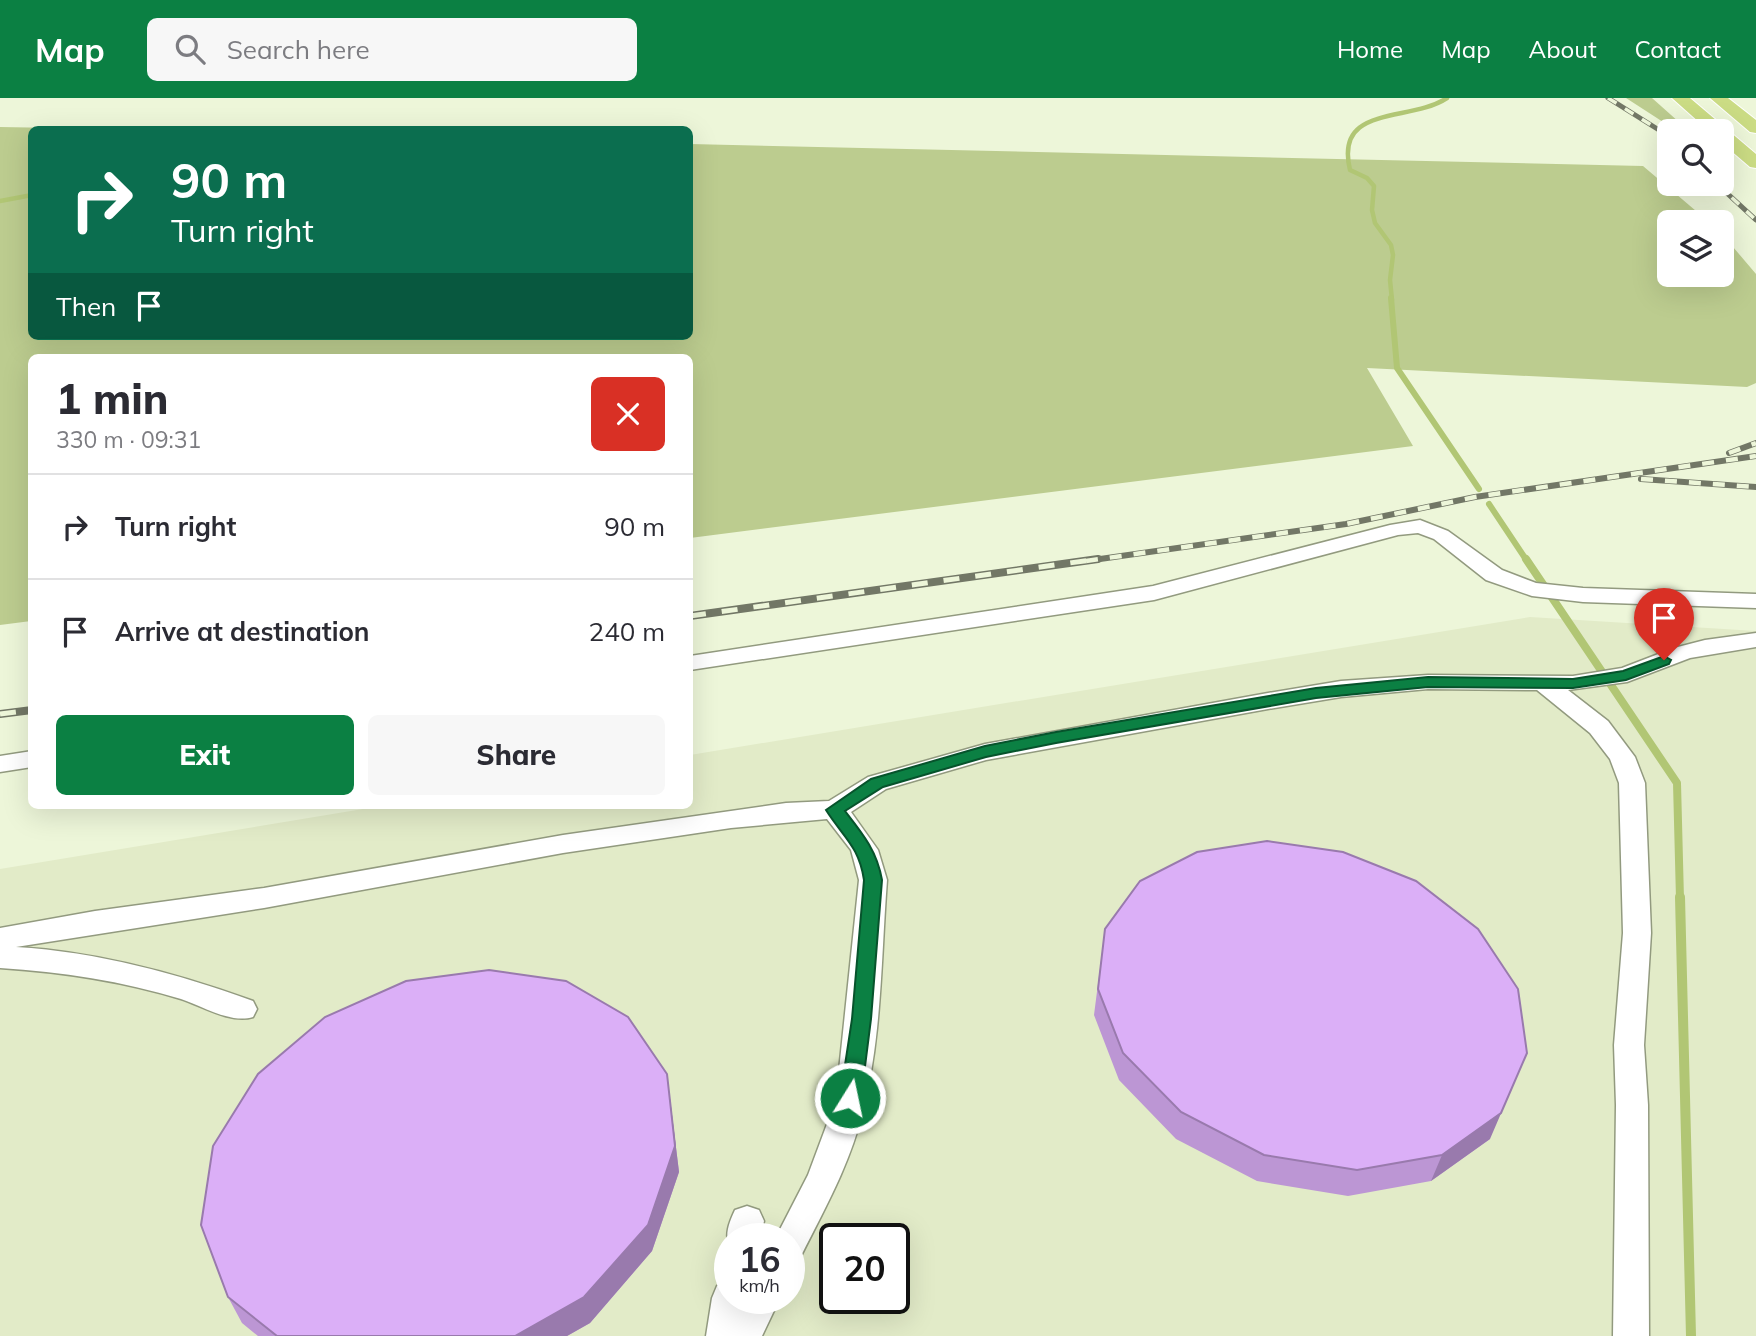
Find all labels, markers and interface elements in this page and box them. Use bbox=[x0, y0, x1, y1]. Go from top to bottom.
search box bbox=[147, 18, 637, 81]
text: Map bbox=[35, 29, 105, 70]
icon: search bbox=[171, 30, 209, 68]
text: Search here bbox=[227, 33, 370, 66]
text: Home bbox=[1337, 34, 1403, 64]
text: Map bbox=[1441, 34, 1491, 64]
text: About bbox=[1529, 34, 1597, 64]
text: Contact bbox=[1635, 34, 1721, 64]
map controls bbox=[1657, 119, 1734, 287]
button: search bbox=[1657, 119, 1734, 196]
text: 90 m bbox=[171, 149, 287, 210]
icon: right bbox=[56, 154, 147, 245]
text: Turn right bbox=[171, 210, 314, 250]
button: layers bbox=[1657, 210, 1734, 287]
icon: arrive bbox=[130, 287, 168, 325]
text: Then bbox=[56, 290, 116, 323]
text: 1 min bbox=[56, 372, 169, 425]
button: close bbox=[591, 377, 665, 451]
text: 330 m · 09:31 bbox=[56, 425, 201, 454]
icon: right bbox=[56, 508, 94, 546]
text: Turn right bbox=[115, 510, 236, 543]
text: 90 m bbox=[604, 510, 665, 543]
pin bbox=[1634, 588, 1694, 660]
icon: arrive bbox=[1645, 599, 1683, 637]
icon: arrive bbox=[56, 613, 94, 651]
text: Arrive at destination bbox=[115, 615, 370, 648]
text: 240 m bbox=[589, 615, 665, 648]
button: Exit bbox=[56, 715, 354, 795]
button: Share bbox=[368, 715, 665, 795]
position arrow bbox=[813, 1061, 887, 1135]
speed limit sign: 20 bbox=[819, 1223, 910, 1314]
text: 16 bbox=[738, 1237, 781, 1281]
text: km/h bbox=[739, 1274, 780, 1297]

